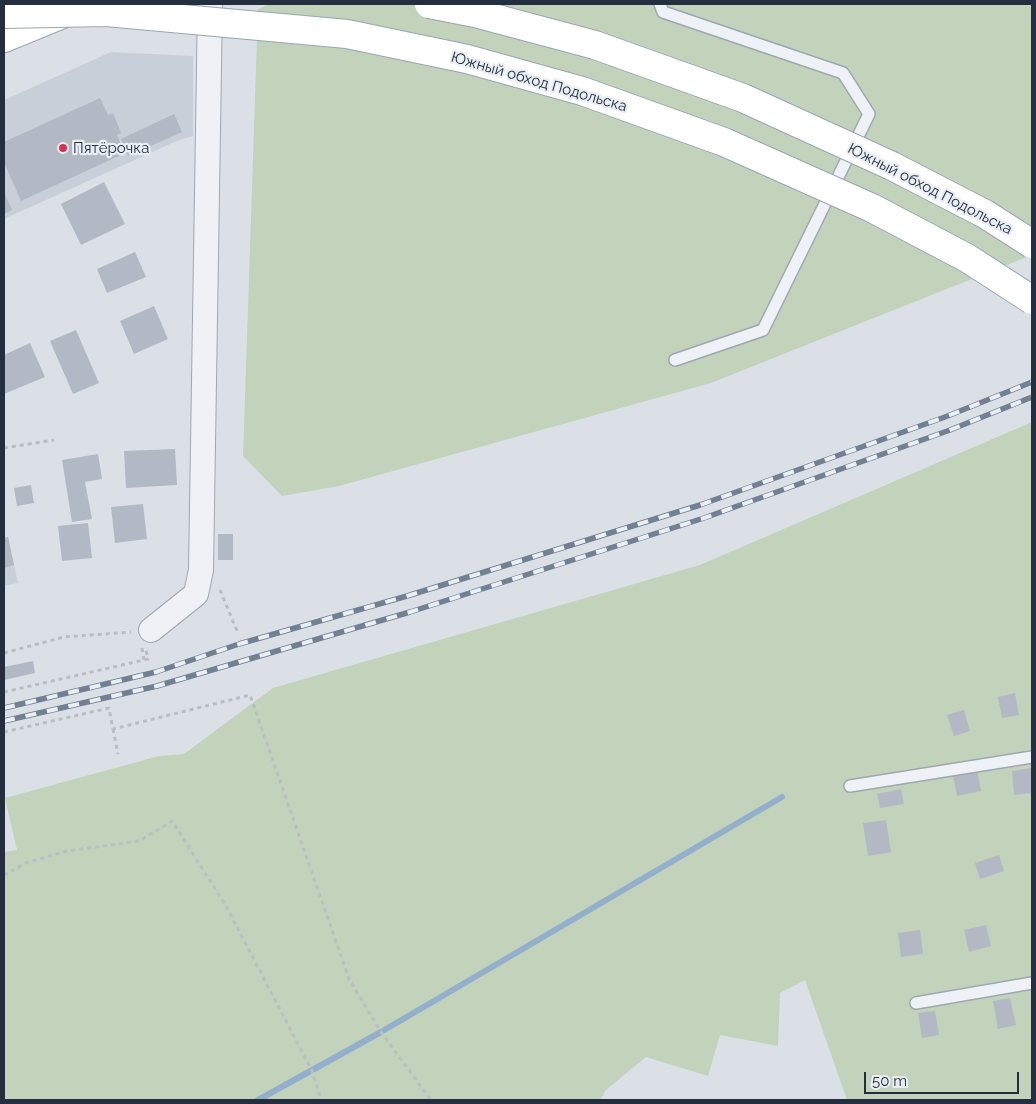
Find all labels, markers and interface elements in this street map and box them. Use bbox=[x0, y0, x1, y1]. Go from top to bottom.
street label: Южный обход Подольска bbox=[449, 48, 629, 116]
place label: Пятёрочка bbox=[73, 139, 149, 157]
street label: Южный обход Подольска bbox=[845, 140, 1015, 238]
marker: Пятёрочка bbox=[57, 142, 69, 154]
scale bar bbox=[866, 1062, 1021, 1094]
text: 50 m bbox=[872, 1072, 907, 1090]

